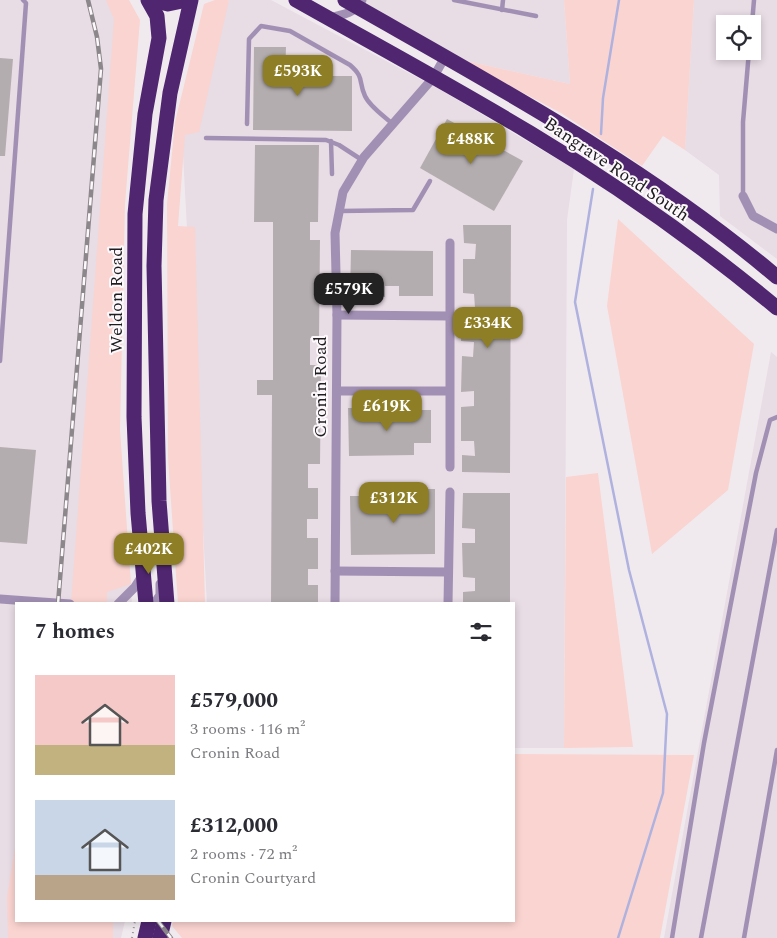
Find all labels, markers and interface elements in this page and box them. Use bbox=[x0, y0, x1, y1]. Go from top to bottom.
map controls bbox=[716, 15, 761, 60]
button: locate bbox=[716, 15, 761, 60]
pin: £593K bbox=[263, 54, 333, 97]
text: £593K bbox=[274, 59, 322, 83]
street label: Bangrave Road South bbox=[539, 111, 695, 228]
pin: £488K bbox=[436, 122, 506, 165]
text: £488K bbox=[447, 127, 495, 151]
street label: Weldon Road bbox=[103, 247, 130, 353]
pin: £579K bbox=[314, 272, 384, 315]
text: £579K bbox=[325, 277, 373, 301]
pin: £334K bbox=[453, 306, 523, 349]
text: £334K bbox=[464, 311, 512, 335]
street label: Cronin Road bbox=[307, 336, 334, 438]
pin: £619K bbox=[352, 390, 422, 432]
text: £619K bbox=[363, 394, 411, 418]
pin: £312K bbox=[359, 482, 429, 524]
text: £312K bbox=[370, 486, 418, 510]
pin: £402K bbox=[114, 532, 184, 575]
text: £402K bbox=[125, 537, 173, 561]
text: 7 homes bbox=[35, 616, 115, 648]
icon: filters bbox=[467, 618, 495, 646]
text: £579,000 bbox=[190, 685, 278, 717]
icon: home bbox=[75, 695, 135, 755]
text: 3 rooms · 116 m² bbox=[190, 717, 305, 741]
text: Cronin Road bbox=[190, 741, 280, 765]
text: £312,000 bbox=[190, 810, 278, 842]
icon: home bbox=[75, 820, 135, 880]
text: 2 rooms · 72 m² bbox=[190, 842, 297, 866]
text: Cronin Courtyard bbox=[190, 866, 316, 890]

